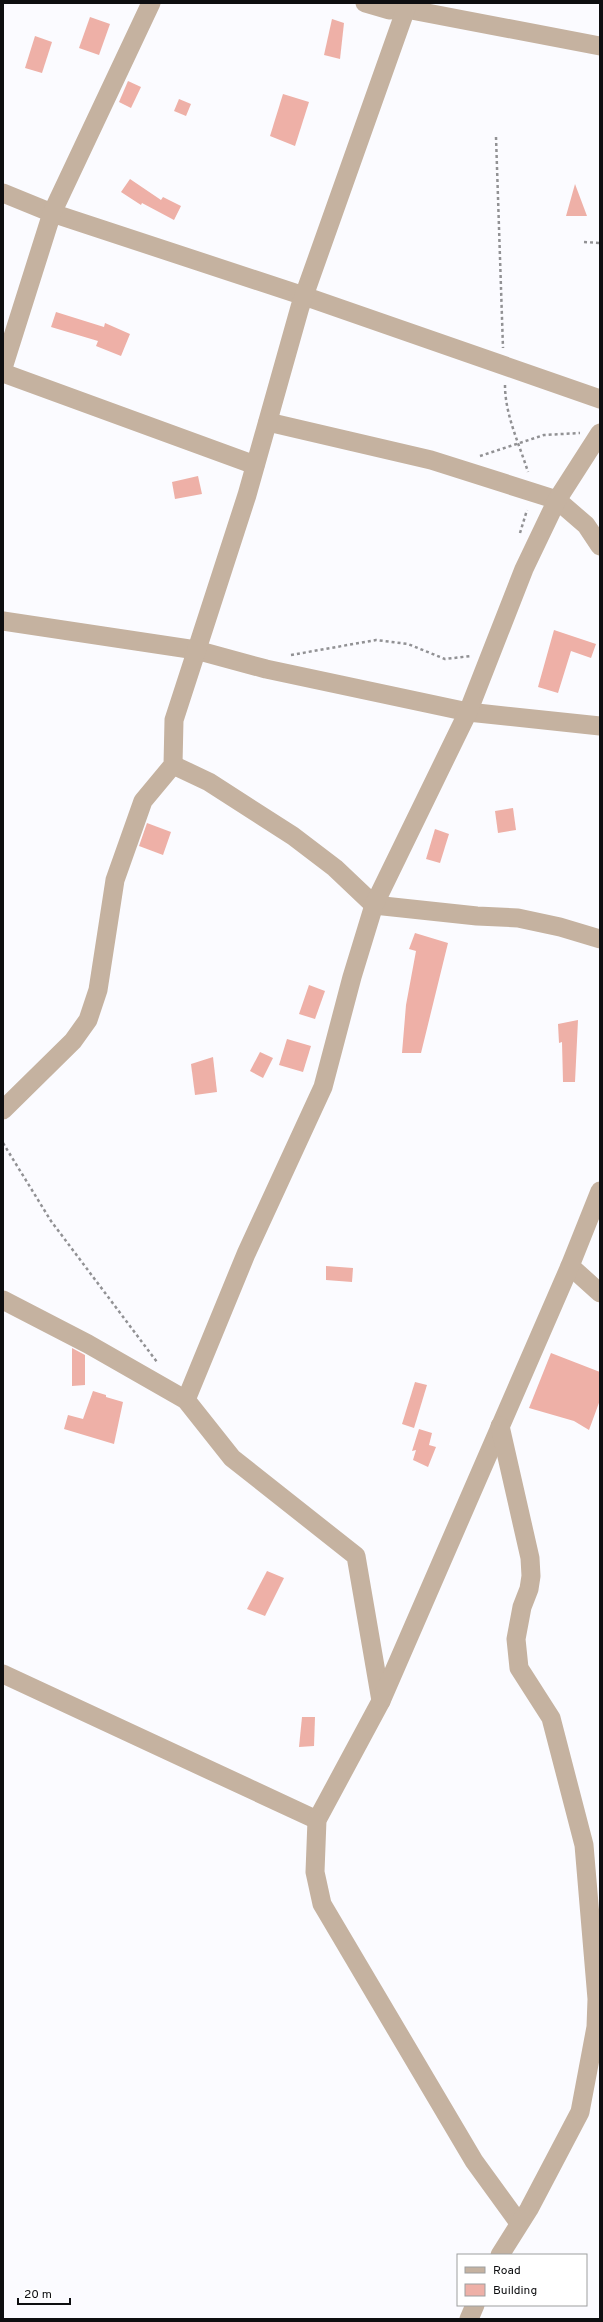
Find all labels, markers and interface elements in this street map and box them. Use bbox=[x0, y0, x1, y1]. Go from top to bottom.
legend bbox=[457, 2254, 587, 2306]
text: Road bbox=[493, 2263, 521, 2279]
scale bar bbox=[18, 2280, 70, 2306]
text: Building bbox=[493, 2283, 537, 2299]
text: 20 m bbox=[24, 2287, 52, 2303]

